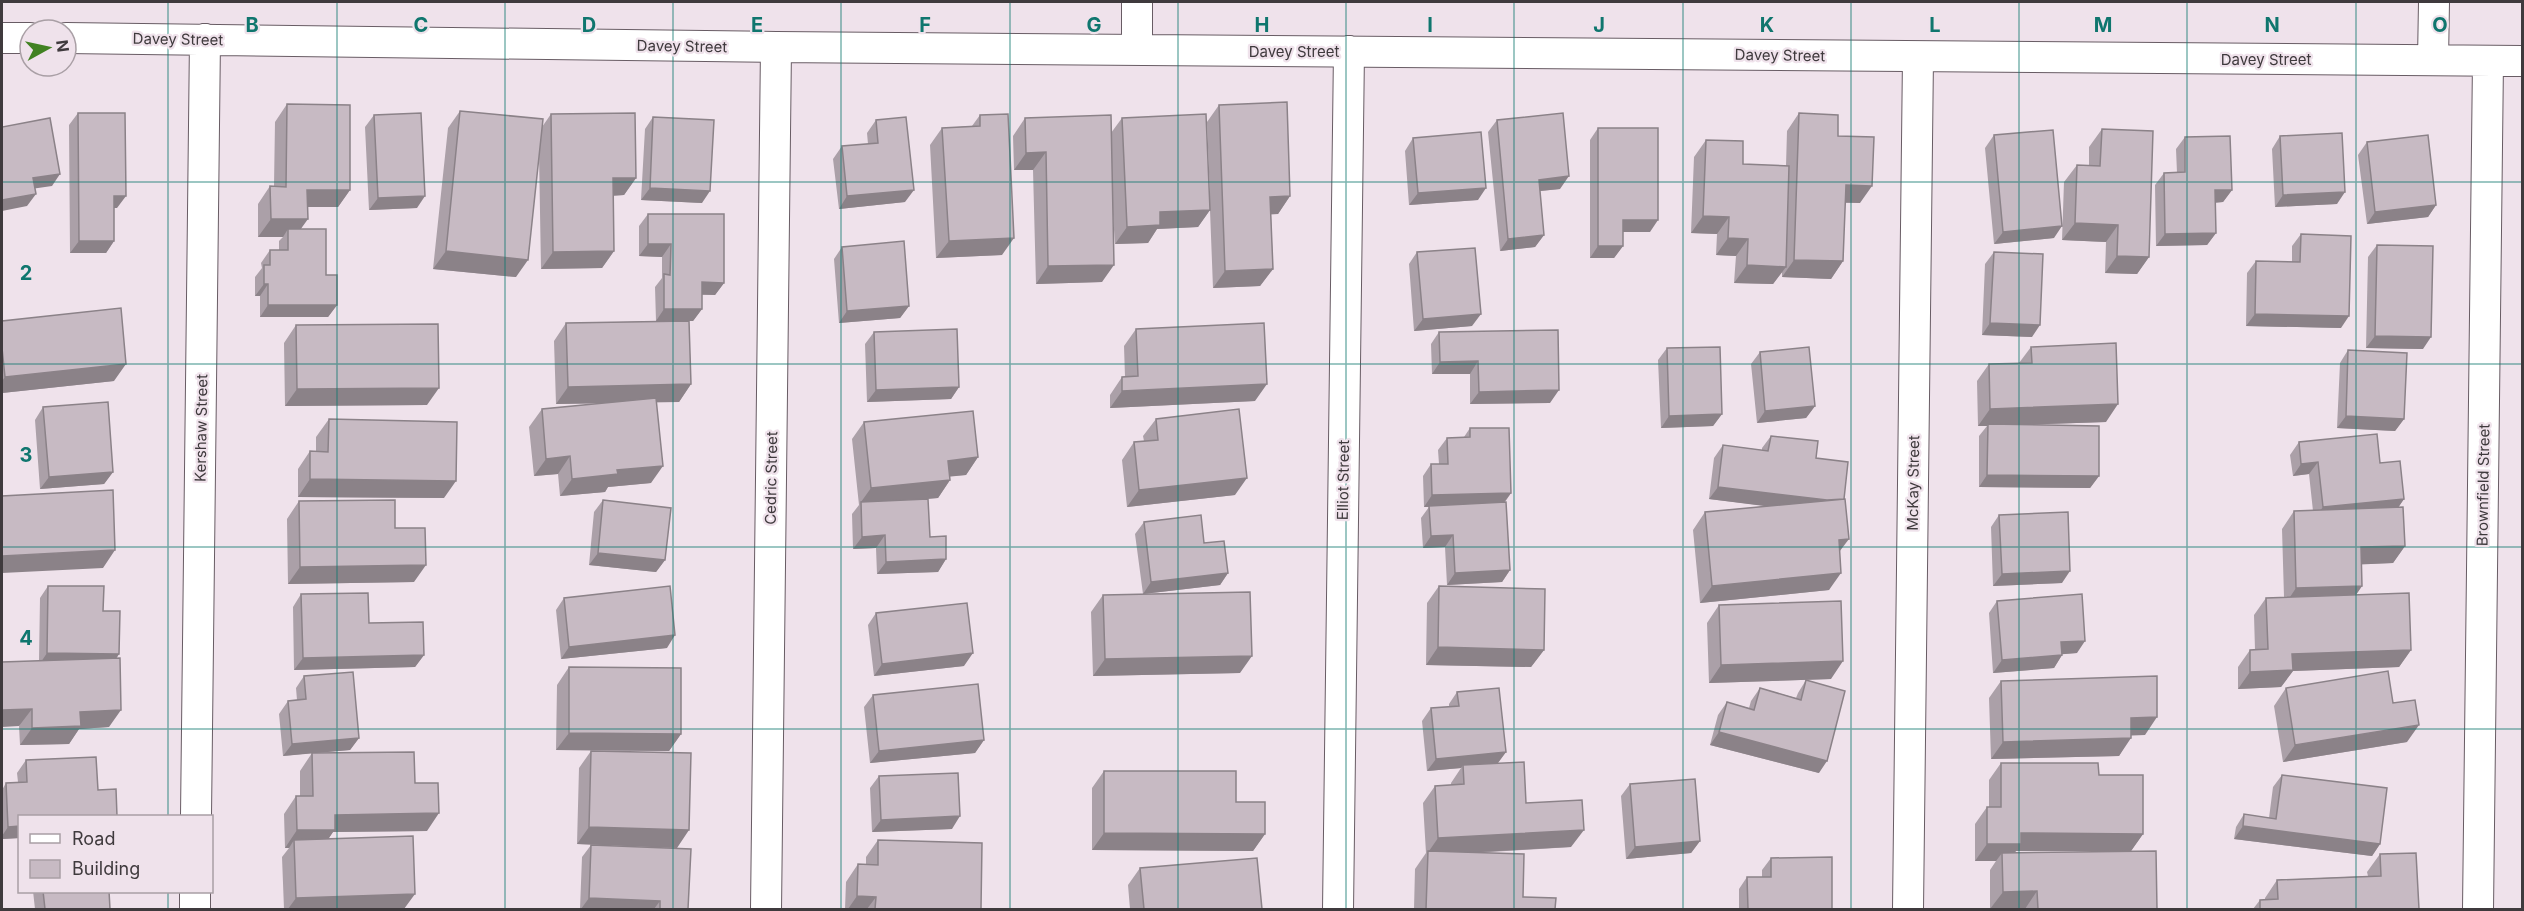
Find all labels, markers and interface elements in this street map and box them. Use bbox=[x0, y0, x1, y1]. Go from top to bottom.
text: B bbox=[245, 13, 259, 37]
text: C bbox=[414, 13, 428, 37]
text: D bbox=[582, 13, 596, 37]
text: E bbox=[751, 13, 763, 37]
text: F bbox=[919, 13, 931, 37]
text: G bbox=[1086, 13, 1102, 37]
text: H bbox=[1255, 13, 1269, 37]
text: I bbox=[1427, 13, 1433, 37]
text: J bbox=[1593, 13, 1605, 37]
text: K bbox=[1760, 13, 1774, 37]
text: L bbox=[1929, 13, 1941, 37]
text: M bbox=[2094, 13, 2112, 37]
text: N bbox=[2264, 13, 2280, 37]
text: O bbox=[2432, 13, 2448, 37]
north arrow bbox=[18, 18, 78, 78]
street label: Davey Street bbox=[133, 29, 224, 49]
street label: Davey Street bbox=[637, 36, 728, 56]
text: N bbox=[52, 38, 74, 53]
street label: Davey Street bbox=[1249, 42, 1339, 61]
street label: Davey Street bbox=[1735, 45, 1826, 65]
street label: Davey Street bbox=[2221, 50, 2311, 69]
text: 2 bbox=[20, 261, 32, 285]
street label: Kershaw Street bbox=[191, 374, 211, 482]
street label: Brownfield Street bbox=[2472, 424, 2494, 546]
street label: Cedric Street bbox=[761, 431, 781, 525]
street label: McKay Street bbox=[1903, 435, 1923, 531]
street label: Elliot Street bbox=[1333, 440, 1353, 520]
text: 3 bbox=[20, 443, 32, 467]
text: 4 bbox=[19, 626, 33, 650]
legend bbox=[18, 815, 213, 893]
text: Road bbox=[72, 828, 115, 849]
text: Building bbox=[72, 858, 140, 879]

